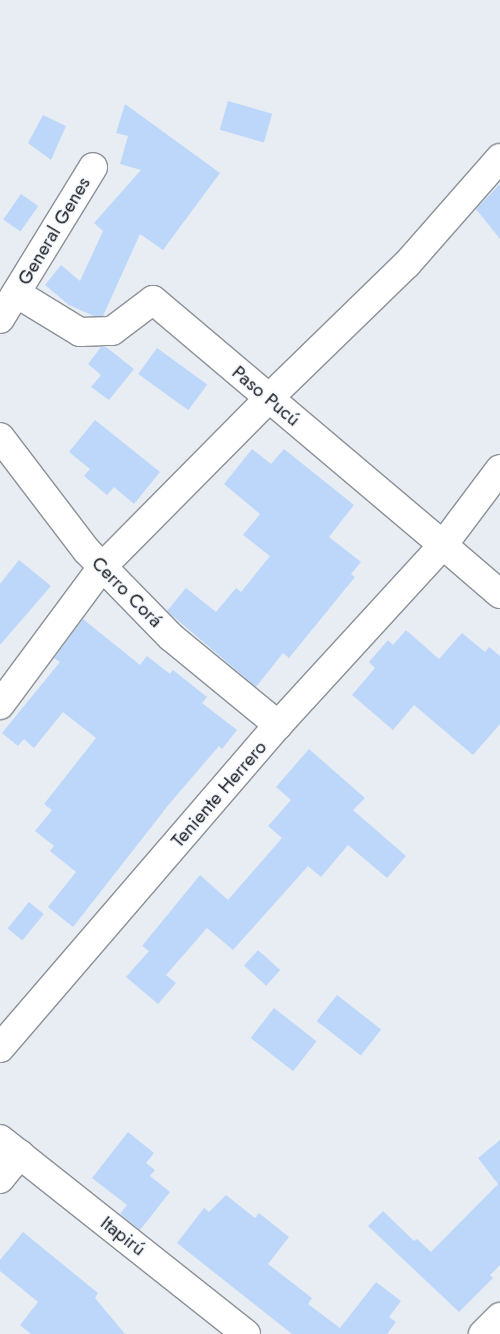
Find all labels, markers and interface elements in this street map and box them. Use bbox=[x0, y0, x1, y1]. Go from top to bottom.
street label: General Genes bbox=[13, 173, 95, 289]
street label: Paso Pucú bbox=[227, 361, 305, 431]
street label: Cerro Corá bbox=[87, 552, 167, 632]
street label: Teniente Herrero bbox=[166, 736, 272, 852]
street label: Itapirú bbox=[96, 1211, 150, 1261]

